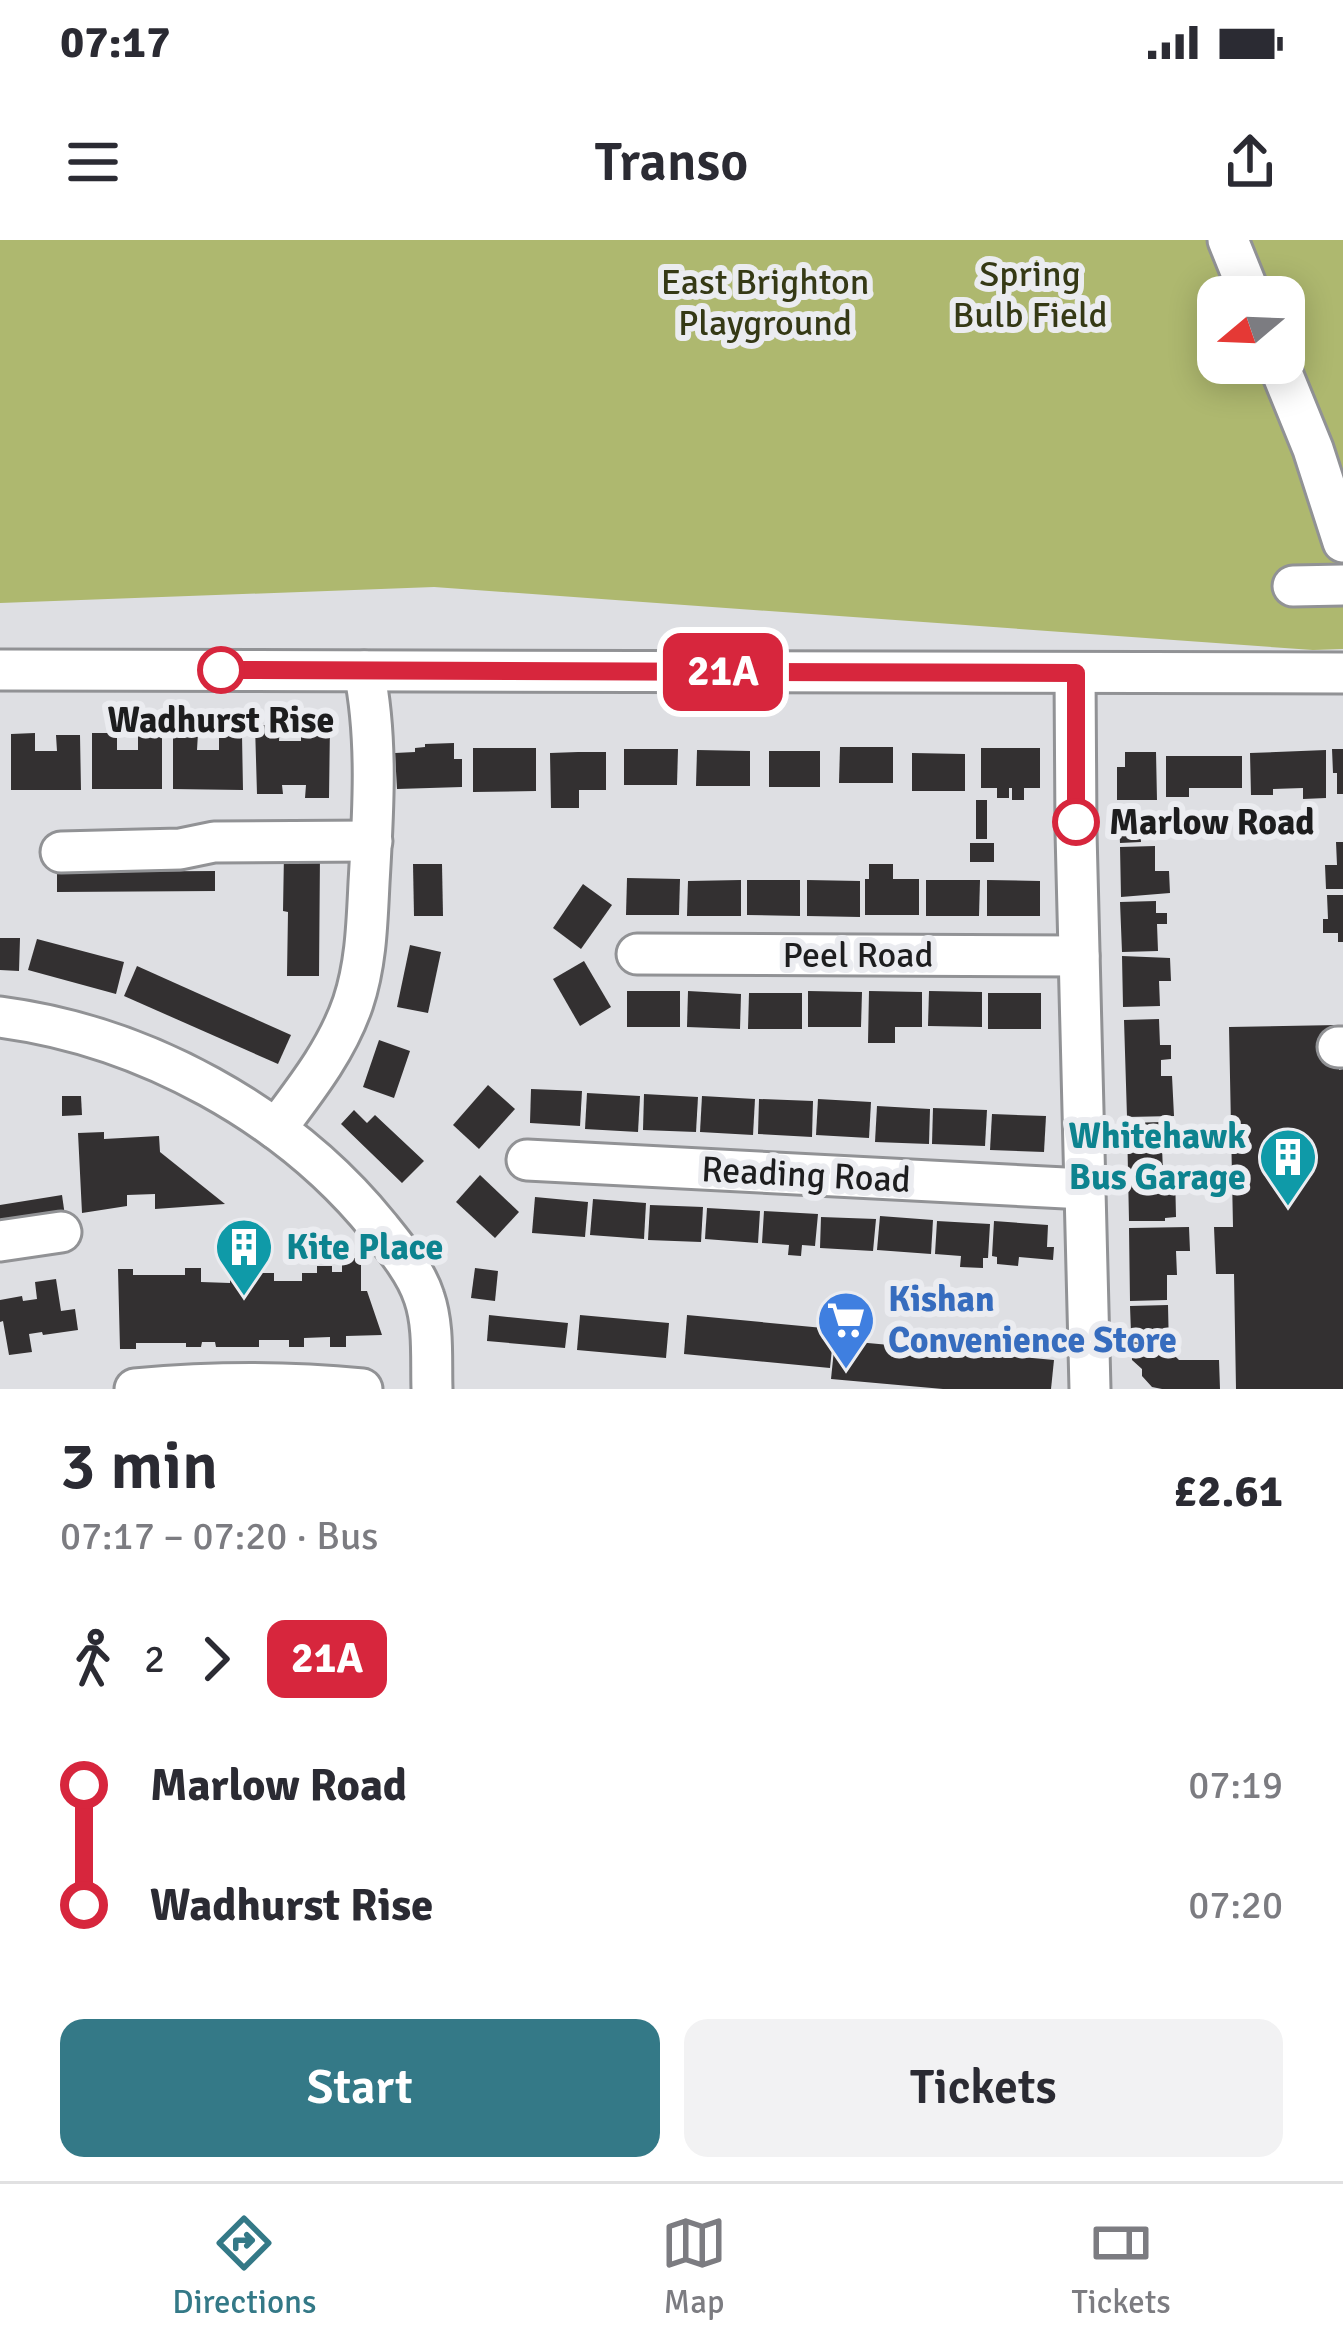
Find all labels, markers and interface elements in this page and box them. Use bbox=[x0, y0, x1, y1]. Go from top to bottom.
text: 07:17 bbox=[60, 15, 170, 70]
icon: menu bbox=[60, 129, 126, 195]
text: Transo bbox=[595, 129, 748, 196]
icon: share bbox=[1217, 129, 1283, 195]
park label: Spring Bulb Field bbox=[953, 252, 1107, 338]
park label: East Brighton Playground bbox=[661, 260, 869, 346]
north arrow bbox=[1197, 276, 1305, 384]
map controls bbox=[1197, 276, 1305, 384]
line badge: 21A bbox=[654, 633, 792, 711]
text: 21A bbox=[687, 646, 759, 697]
marker: Wadhurst Rise bbox=[199, 648, 243, 692]
place label: Wadhurst Rise bbox=[108, 698, 334, 743]
marker: Marlow Road bbox=[1054, 800, 1098, 844]
place label: Marlow Road bbox=[1109, 800, 1315, 845]
street label: Peel Road bbox=[782, 933, 934, 978]
place label: Whitehawk Bus Garage bbox=[1069, 1114, 1246, 1200]
building icon: Whitehawk Bus Garage bbox=[1257, 1126, 1319, 1208]
street label: Reading Road bbox=[700, 1147, 912, 1203]
building icon: Kite Place bbox=[213, 1216, 275, 1298]
place label: Kite Place bbox=[286, 1225, 443, 1270]
place label: Kishan Convenience Store bbox=[888, 1277, 1177, 1363]
supermarket icon: Kishan Convenience Store bbox=[815, 1289, 877, 1371]
text: 3 min bbox=[60, 1426, 218, 1507]
text: £2.61 bbox=[1173, 1464, 1283, 1519]
text: 07:17 – 07:20 · Bus bbox=[60, 1512, 378, 1560]
icon: walk bbox=[60, 1626, 126, 1692]
icon: forward bbox=[183, 1626, 249, 1692]
text: 21A bbox=[291, 1633, 363, 1684]
text: 2 bbox=[144, 1635, 165, 1683]
text: Marlow Road bbox=[150, 1758, 407, 1813]
text: 07:19 bbox=[1188, 1761, 1283, 1809]
text: Wadhurst Rise bbox=[150, 1878, 433, 1933]
text: 07:20 bbox=[1188, 1881, 1283, 1929]
button: Start bbox=[60, 2019, 660, 2157]
button: Tickets bbox=[684, 2019, 1283, 2157]
tab: Directions bbox=[172, 2210, 317, 2323]
tab: Map bbox=[661, 2210, 727, 2323]
tab: Tickets bbox=[1072, 2210, 1171, 2323]

